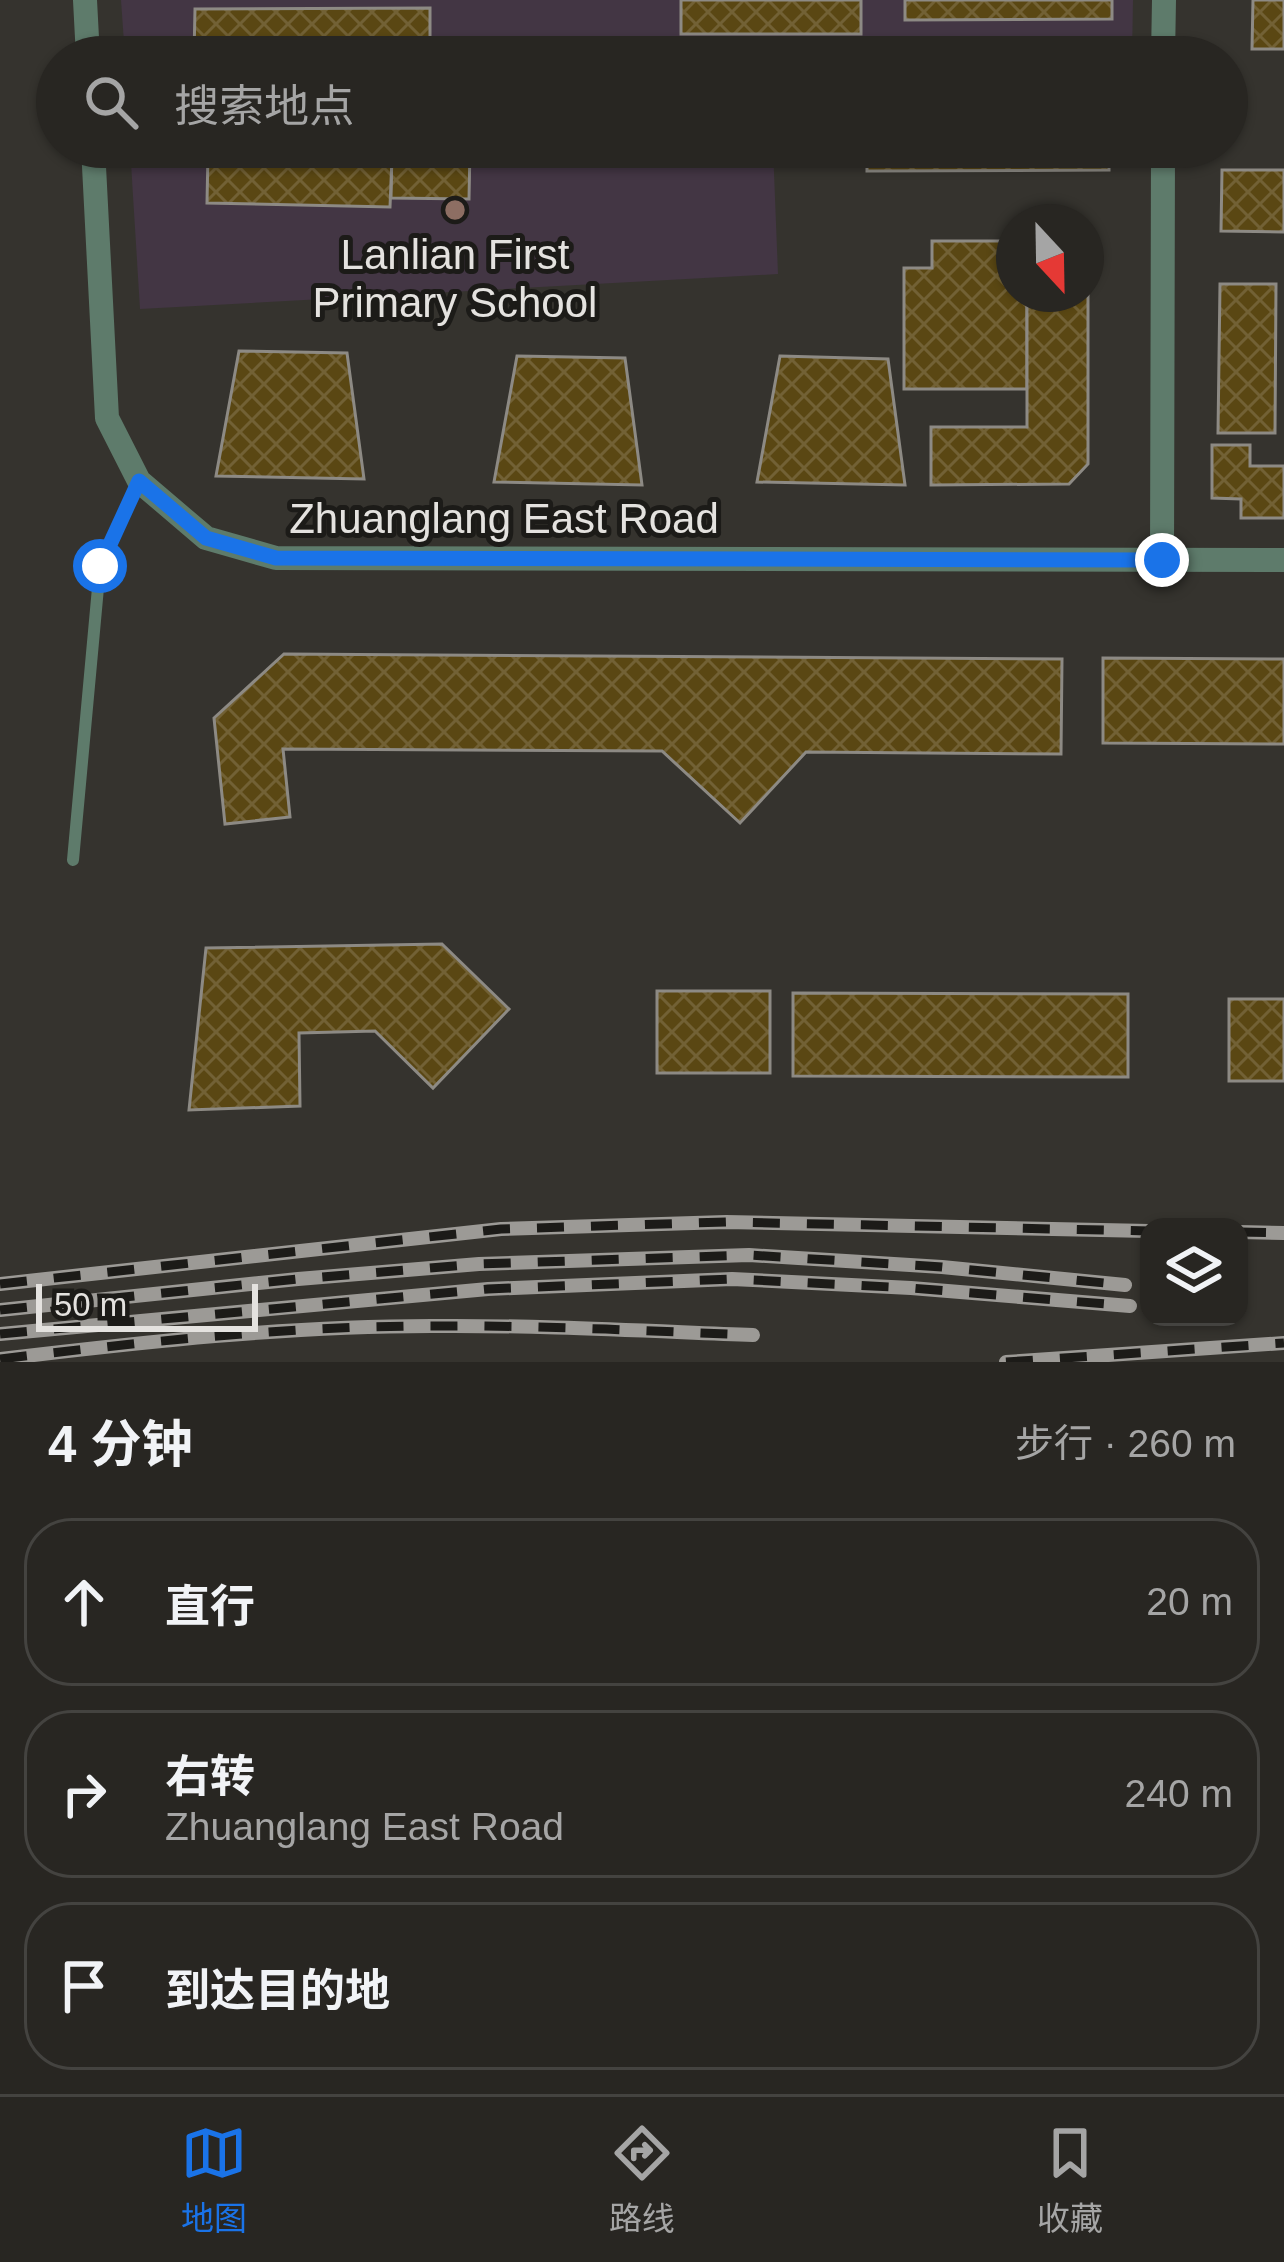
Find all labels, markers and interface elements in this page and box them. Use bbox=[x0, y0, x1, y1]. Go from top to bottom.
search box bbox=[36, 36, 1248, 168]
icon: search bbox=[78, 69, 144, 135]
text: 搜索地点 bbox=[174, 81, 354, 132]
marker: Lanlian First Primary School bbox=[442, 197, 468, 223]
north arrow bbox=[996, 204, 1104, 312]
place label: Lanlian First Primary School bbox=[313, 231, 597, 326]
street label: Zhuanglang East Road bbox=[289, 495, 719, 542]
route end bbox=[1135, 533, 1189, 587]
route start bbox=[73, 539, 127, 593]
map controls bbox=[1140, 1218, 1248, 1326]
button: layers bbox=[1140, 1218, 1248, 1326]
scale bar bbox=[36, 1278, 258, 1331]
text: 50 m bbox=[54, 1286, 127, 1323]
text: 4 分钟 bbox=[48, 1416, 193, 1473]
text: 步行 · 260 m bbox=[1015, 1422, 1236, 1465]
icon: ahead bbox=[51, 1569, 117, 1635]
text: 20 m bbox=[1146, 1580, 1233, 1623]
text: 直行 bbox=[165, 1581, 255, 1632]
text: 右转 bbox=[165, 1751, 255, 1802]
icon: right bbox=[51, 1761, 117, 1827]
text: 240 m bbox=[1125, 1772, 1233, 1815]
text: Zhuanglang East Road bbox=[165, 1805, 564, 1848]
icon: arrive bbox=[51, 1953, 117, 2019]
text: 到达目的地 bbox=[165, 1965, 390, 2016]
tab: 地图 bbox=[181, 2120, 247, 2240]
tab: 路线 bbox=[609, 2120, 675, 2240]
tab: 收藏 bbox=[1037, 2120, 1103, 2240]

